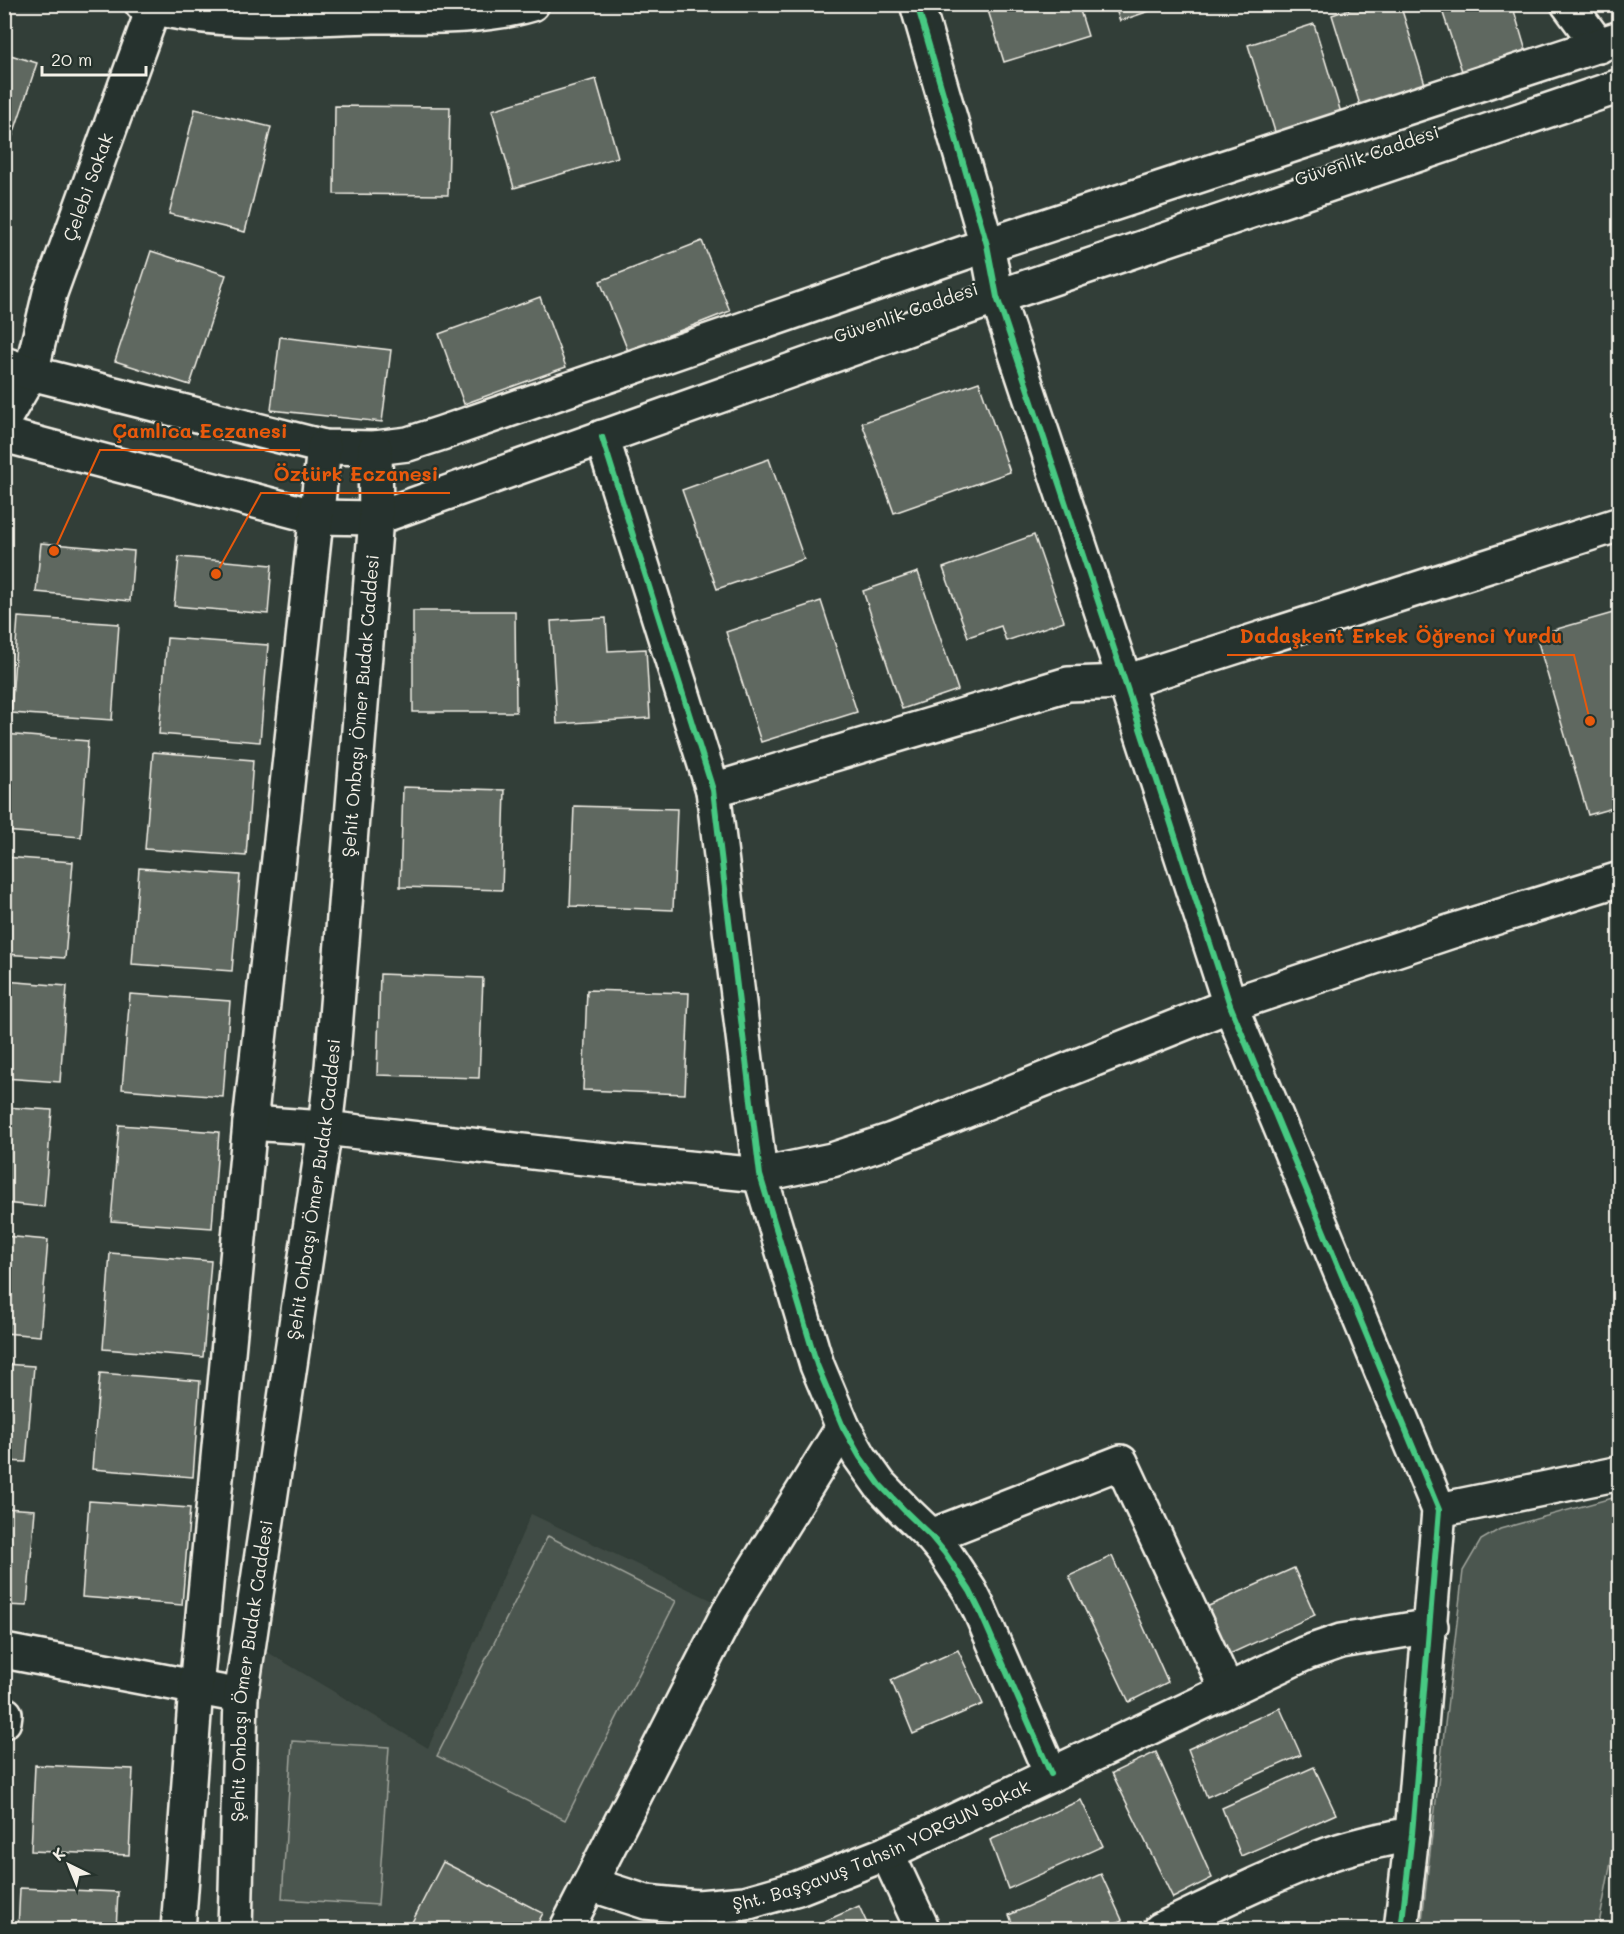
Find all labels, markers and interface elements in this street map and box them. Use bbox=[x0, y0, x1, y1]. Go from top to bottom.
scale bar bbox=[42, 39, 146, 77]
text: 20 m bbox=[51, 47, 92, 71]
street label: Güvenlik Caddesi bbox=[1291, 119, 1442, 191]
street label: Çelebi Sokak bbox=[57, 129, 118, 244]
street label: Güvenlik Caddesi bbox=[830, 276, 981, 348]
callout: Çamlıca Eczanesi bbox=[100, 412, 300, 450]
text: Çamlıca Eczanesi bbox=[112, 417, 288, 443]
callout: Öztürk Eczanesi bbox=[261, 455, 450, 493]
text: Öztürk Eczanesi bbox=[274, 460, 438, 486]
street label: Şehit Onbaşı Ömer Budak Caddesi bbox=[336, 553, 384, 858]
callout: Dadaşkent Erkek Öğrenci Yurdu bbox=[1227, 617, 1574, 655]
text: Dadaşkent Erkek Öğrenci Yurdu bbox=[1240, 622, 1562, 649]
street label: Şehit Onbaşı Ömer Budak Caddesi bbox=[281, 1038, 345, 1341]
street label: Şehit Onbaşı Ömer Budak Caddesi bbox=[225, 1518, 278, 1822]
street label: Şht. Başçavuş Tahsin YORGUN Sokak bbox=[731, 1773, 1034, 1915]
north arrow bbox=[39, 1835, 99, 1895]
text: K bbox=[47, 1842, 69, 1865]

